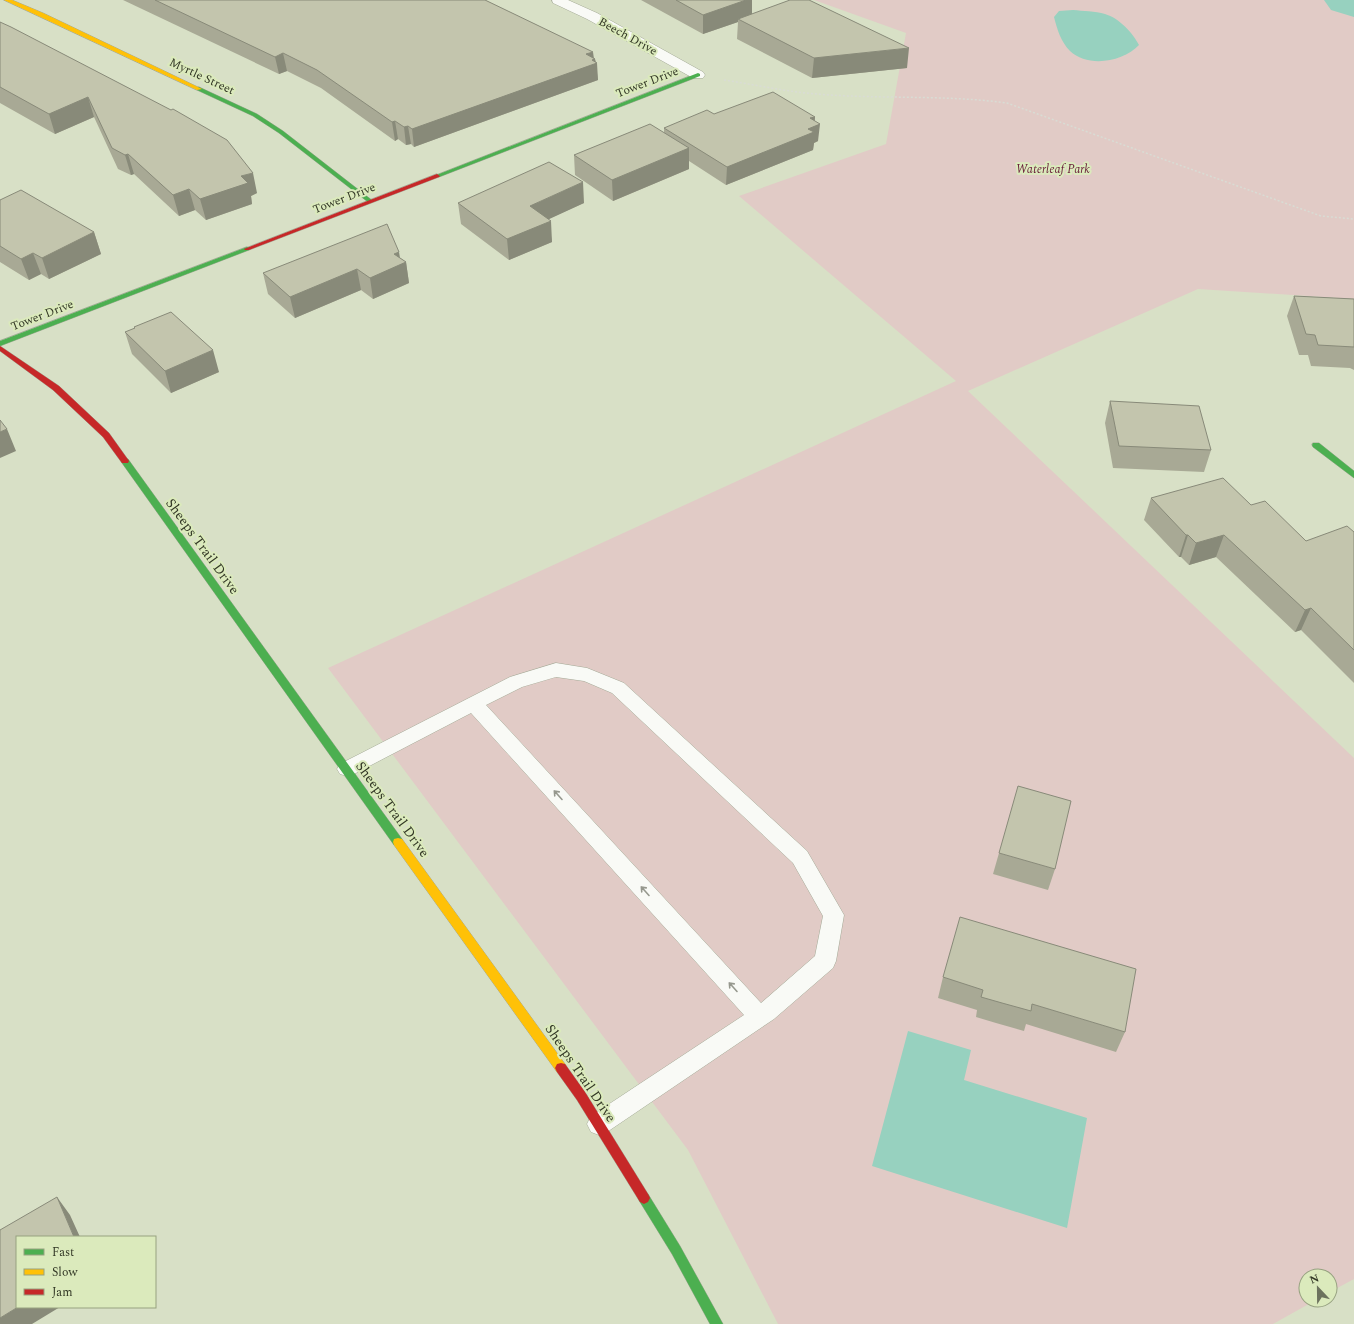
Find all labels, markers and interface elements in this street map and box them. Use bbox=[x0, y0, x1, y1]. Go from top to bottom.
street label: Beech Drive bbox=[595, 12, 661, 61]
street label: Myrtle Street bbox=[166, 53, 238, 100]
street label: Tower Drive bbox=[613, 62, 682, 103]
park label: Waterleaf Park bbox=[1016, 160, 1090, 179]
street label: Tower Drive bbox=[310, 178, 379, 219]
street label: Tower Drive bbox=[8, 295, 77, 336]
street label: Sheeps Trail Drive bbox=[160, 494, 245, 599]
street label: Sheeps Trail Drive bbox=[350, 757, 435, 862]
one-way arrow bbox=[553, 790, 562, 800]
one-way arrow bbox=[641, 886, 650, 896]
one-way arrow bbox=[728, 982, 738, 992]
street label: Sheeps Trail Drive bbox=[540, 1020, 621, 1127]
legend bbox=[16, 1236, 156, 1308]
text: Fast bbox=[52, 1243, 74, 1262]
text: Slow bbox=[52, 1263, 78, 1282]
north arrow bbox=[1298, 1268, 1338, 1308]
text: N bbox=[1307, 1270, 1322, 1289]
text: Jam bbox=[52, 1283, 73, 1302]

